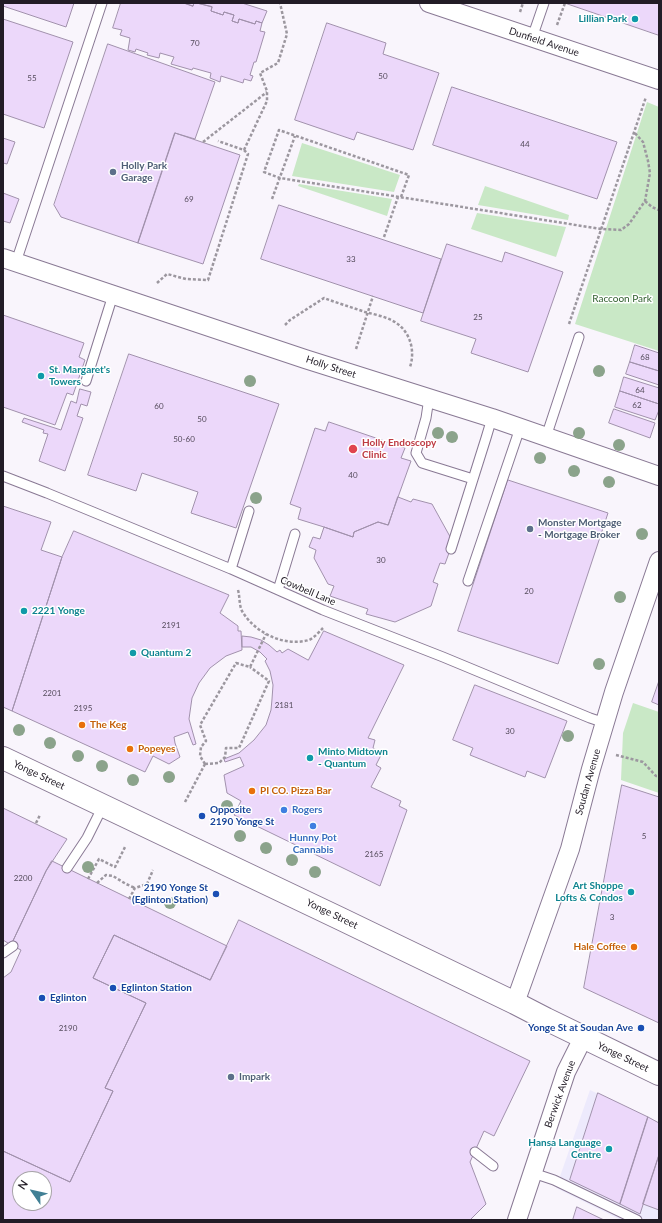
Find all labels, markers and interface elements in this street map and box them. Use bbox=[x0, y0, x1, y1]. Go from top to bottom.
place label: Lillian Park bbox=[578, 13, 627, 25]
marker: Lillian Park bbox=[630, 14, 640, 24]
street label: Dunfield Avenue bbox=[507, 25, 581, 59]
house number: 70 bbox=[190, 38, 200, 48]
house number: 50 bbox=[378, 71, 388, 81]
house number: 55 bbox=[27, 73, 37, 83]
house number: 44 bbox=[520, 139, 530, 149]
place label: Holly Park Garage bbox=[121, 160, 167, 184]
marker: Holly Park Garage bbox=[108, 167, 118, 177]
house number: 69 bbox=[184, 194, 194, 204]
house number: 33 bbox=[346, 254, 356, 264]
park label: Raccoon Park bbox=[592, 293, 652, 305]
house number: 25 bbox=[473, 312, 483, 322]
house number: 68 bbox=[640, 352, 650, 362]
street label: Holly Street bbox=[304, 353, 358, 381]
place label: St. Margaret's Towers bbox=[49, 364, 110, 388]
marker: St. Margaret's Towers bbox=[36, 371, 46, 381]
house number: 64 bbox=[635, 385, 645, 395]
house number: 62 bbox=[632, 400, 642, 410]
house number: 60 bbox=[154, 401, 164, 411]
house number: 50 bbox=[197, 414, 207, 424]
house number: 50-60 bbox=[173, 434, 195, 444]
place label: Holly Endoscopy Clinic bbox=[362, 437, 436, 460]
marker: Holly Endoscopy Clinic bbox=[347, 443, 359, 455]
house number: 40 bbox=[348, 470, 358, 480]
place label: Monster Mortgage - Mortgage Broker bbox=[538, 517, 622, 540]
marker: Monster Mortgage - Mortgage Broker bbox=[525, 524, 535, 534]
house number: 30 bbox=[376, 555, 386, 565]
street label: Cowbell Lane bbox=[278, 574, 338, 608]
house number: 20 bbox=[524, 586, 534, 596]
place label: 2221 Yonge bbox=[32, 605, 85, 617]
marker: 2221 Yonge bbox=[19, 606, 29, 616]
house number: 2191 bbox=[162, 620, 180, 630]
place label: Quantum 2 bbox=[141, 647, 191, 659]
marker: Quantum 2 bbox=[128, 648, 138, 658]
house number: 2201 bbox=[43, 688, 61, 698]
house number: 2181 bbox=[275, 700, 293, 710]
house number: 2195 bbox=[74, 703, 92, 713]
place label: The Keg bbox=[90, 719, 126, 731]
marker: The Keg bbox=[77, 720, 87, 730]
house number: 30 bbox=[505, 726, 515, 736]
place label: Popeyes bbox=[138, 743, 175, 755]
marker: Popeyes bbox=[125, 744, 135, 754]
place label: Minto Midtown - Quantum bbox=[318, 746, 388, 770]
street label: Soudan Avenue bbox=[573, 747, 603, 817]
marker: Minto Midtown - Quantum bbox=[305, 753, 315, 763]
street label: Yonge Street bbox=[11, 758, 67, 792]
place label: PI CO. Pizza Bar bbox=[260, 785, 331, 797]
marker: PI CO. Pizza Bar bbox=[247, 786, 257, 796]
place label: Opposite 2190 Yonge St bbox=[210, 804, 274, 828]
place label: Rogers bbox=[292, 804, 322, 816]
marker: Rogers bbox=[279, 805, 289, 815]
marker: Opposite 2190 Yonge St bbox=[197, 811, 207, 821]
marker: Hunny Pot Cannabis bbox=[308, 821, 318, 831]
house number: 5 bbox=[642, 831, 646, 841]
place label: Hunny Pot Cannabis bbox=[289, 832, 337, 856]
house number: 2165 bbox=[365, 849, 383, 859]
house number: 2200 bbox=[14, 873, 32, 883]
place label: Art Shoppe Lofts & Condos bbox=[555, 880, 623, 904]
place label: 2190 Yonge St (Eglinton Station) bbox=[132, 882, 208, 906]
marker: Art Shoppe Lofts & Condos bbox=[626, 887, 636, 897]
marker: 2190 Yonge St (Eglinton Station) bbox=[211, 889, 221, 899]
street label: Yonge Street bbox=[304, 896, 360, 932]
house number: 3 bbox=[610, 912, 614, 922]
place label: Hale Coffee bbox=[574, 941, 626, 953]
marker: Hale Coffee bbox=[629, 942, 639, 952]
place label: Eglinton Station bbox=[121, 982, 192, 994]
marker: Eglinton Station bbox=[108, 983, 118, 993]
place label: Eglinton bbox=[50, 992, 87, 1004]
marker: Eglinton bbox=[37, 993, 47, 1003]
place label: Yonge St at Soudan Ave bbox=[528, 1022, 633, 1034]
house number: 2190 bbox=[59, 1023, 77, 1033]
marker: Yonge St at Soudan Ave bbox=[636, 1023, 646, 1033]
street label: Yonge Street bbox=[595, 1039, 651, 1075]
street label: Berwick Avenue bbox=[542, 1059, 578, 1129]
place label: Impark bbox=[239, 1071, 270, 1083]
marker: Impark bbox=[226, 1072, 236, 1082]
place label: Hansa Language Centre bbox=[528, 1137, 601, 1160]
marker: Hansa Language Centre bbox=[604, 1144, 614, 1154]
north arrow bbox=[12, 1171, 52, 1211]
text: N bbox=[15, 1177, 30, 1192]

